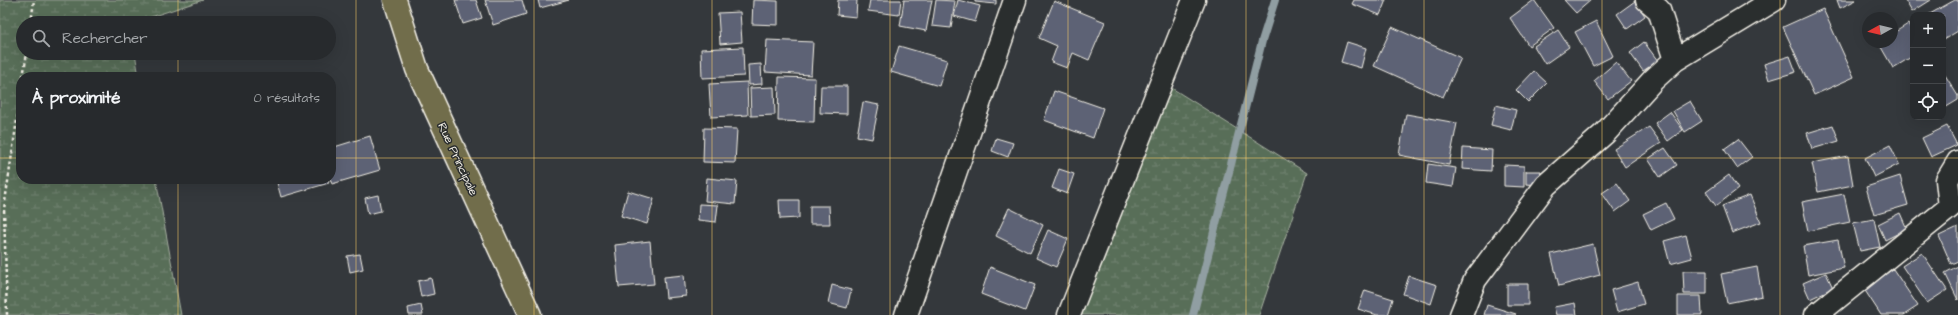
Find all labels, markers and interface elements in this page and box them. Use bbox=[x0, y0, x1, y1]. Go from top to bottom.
north arrow bbox=[1862, 12, 1898, 48]
map controls bbox=[1910, 12, 1946, 120]
button: + bbox=[1910, 12, 1946, 48]
search box bbox=[16, 16, 336, 60]
icon: search bbox=[30, 27, 52, 49]
text: Rechercher bbox=[62, 28, 147, 49]
button: − bbox=[1910, 48, 1946, 84]
button: locate bbox=[1910, 84, 1946, 120]
text: À proximité bbox=[32, 86, 121, 110]
text: 0 résultats bbox=[254, 89, 320, 107]
street label: Rue Principale bbox=[433, 120, 482, 199]

